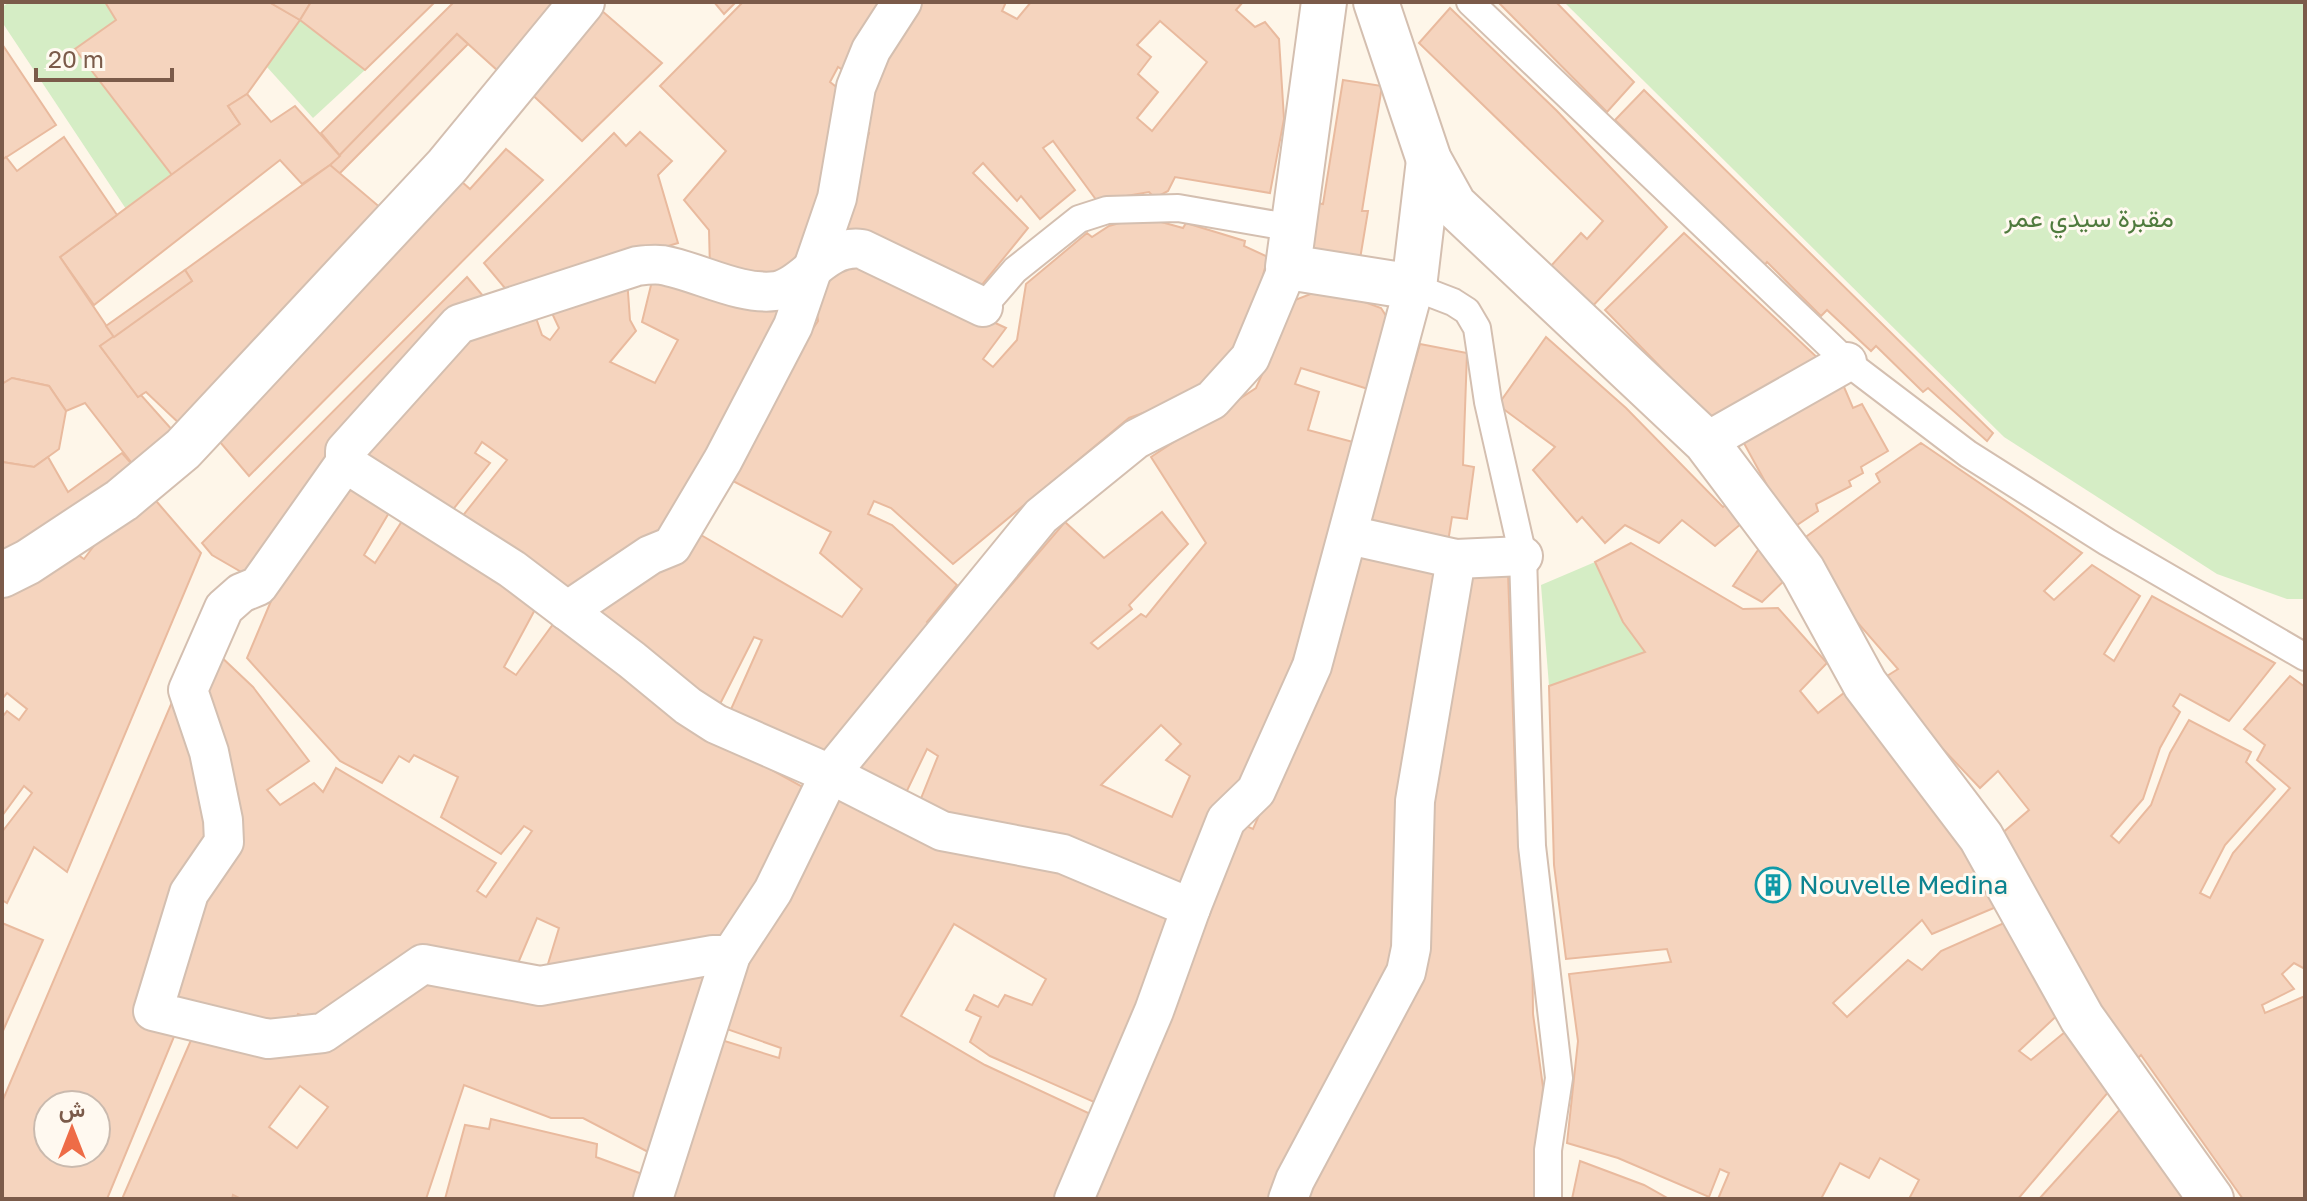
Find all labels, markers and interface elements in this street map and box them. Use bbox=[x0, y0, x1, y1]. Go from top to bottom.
scale bar bbox=[36, 32, 172, 82]
text: 20 m bbox=[48, 44, 104, 73]
park label: مقبرة سيدي عمر bbox=[2003, 202, 2174, 239]
building icon: Nouvelle Medina bbox=[1754, 866, 1792, 904]
place label: Nouvelle Medina bbox=[1799, 869, 2008, 900]
north arrow bbox=[32, 1089, 112, 1169]
text: ش bbox=[59, 1095, 85, 1123]

